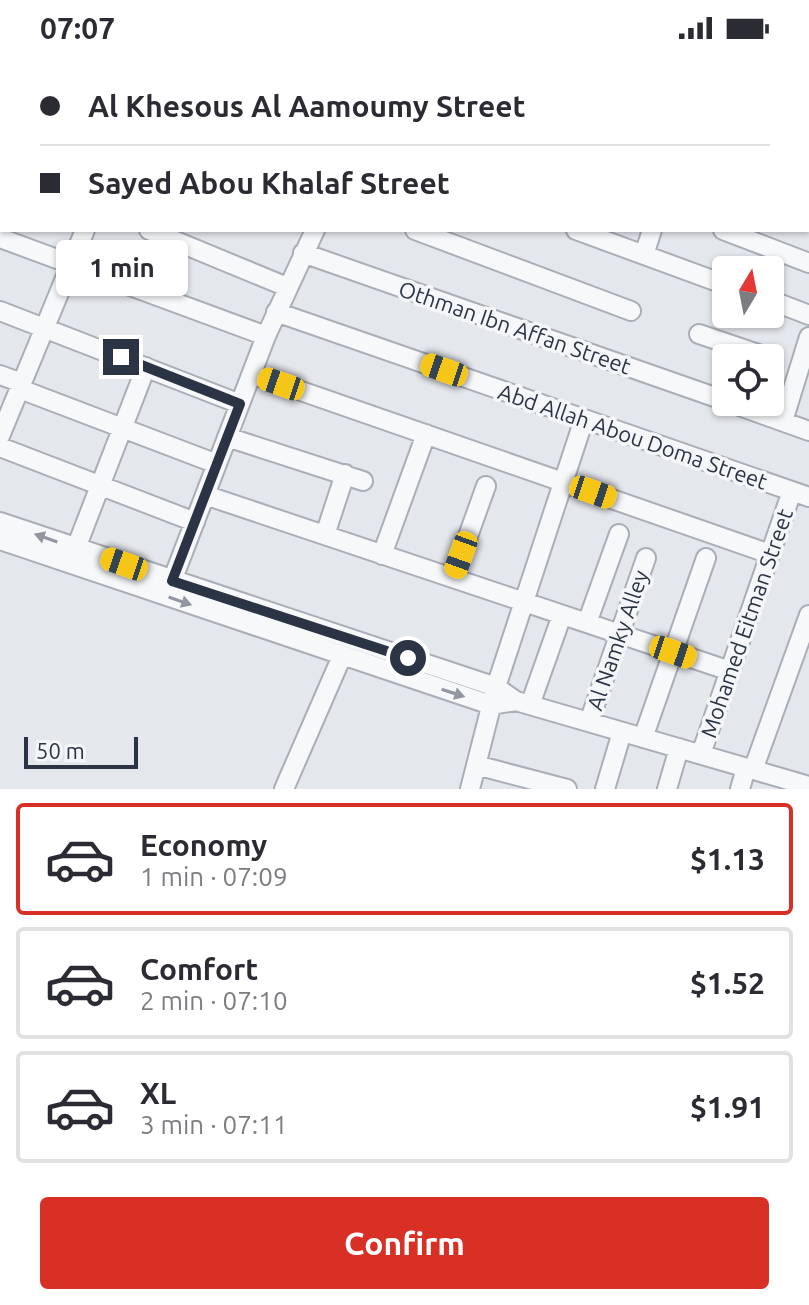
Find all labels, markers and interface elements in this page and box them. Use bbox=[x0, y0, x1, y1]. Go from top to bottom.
text: 07:07 bbox=[40, 11, 115, 45]
text: Al Khesous Al Aamoumy Street bbox=[88, 89, 525, 123]
text: Sayed Abou Khalaf Street bbox=[88, 166, 450, 200]
callout: 1 min bbox=[55, 241, 187, 297]
text: 1 min bbox=[89, 253, 155, 282]
north arrow bbox=[712, 256, 784, 328]
map controls bbox=[712, 256, 784, 416]
street label: Othman Ibn Affan Street bbox=[396, 276, 635, 379]
route end bbox=[103, 339, 139, 375]
button: locate bbox=[712, 344, 784, 416]
car bbox=[417, 351, 471, 389]
car bbox=[254, 365, 308, 403]
street label: Abd Allah Abou Doma Street bbox=[495, 378, 771, 494]
car bbox=[566, 473, 620, 511]
street label: Mohamed Eitman Street bbox=[695, 505, 797, 741]
car bbox=[442, 528, 480, 582]
one-way arrow bbox=[34, 531, 58, 543]
car bbox=[97, 545, 151, 583]
street label: Al Namky Alley bbox=[581, 566, 653, 713]
one-way arrow bbox=[168, 596, 192, 608]
car bbox=[646, 633, 700, 671]
route start bbox=[390, 640, 426, 676]
one-way arrow bbox=[441, 687, 465, 700]
scale bar bbox=[24, 733, 138, 769]
text: 50 m bbox=[36, 738, 85, 763]
icon: car bbox=[44, 823, 116, 895]
text: Economy bbox=[140, 828, 267, 862]
text: $1.13 bbox=[690, 842, 765, 876]
text: 1 min · 07:09 bbox=[140, 862, 288, 891]
icon: car bbox=[44, 947, 116, 1019]
text: Comfort bbox=[140, 952, 258, 986]
text: $1.52 bbox=[690, 966, 765, 1000]
text: 2 min · 07:10 bbox=[140, 986, 288, 1015]
icon: car bbox=[44, 1071, 116, 1143]
text: XL bbox=[140, 1076, 176, 1110]
text: $1.91 bbox=[690, 1090, 765, 1124]
text: 3 min · 07:11 bbox=[140, 1110, 288, 1139]
button: Confirm bbox=[40, 1197, 769, 1289]

